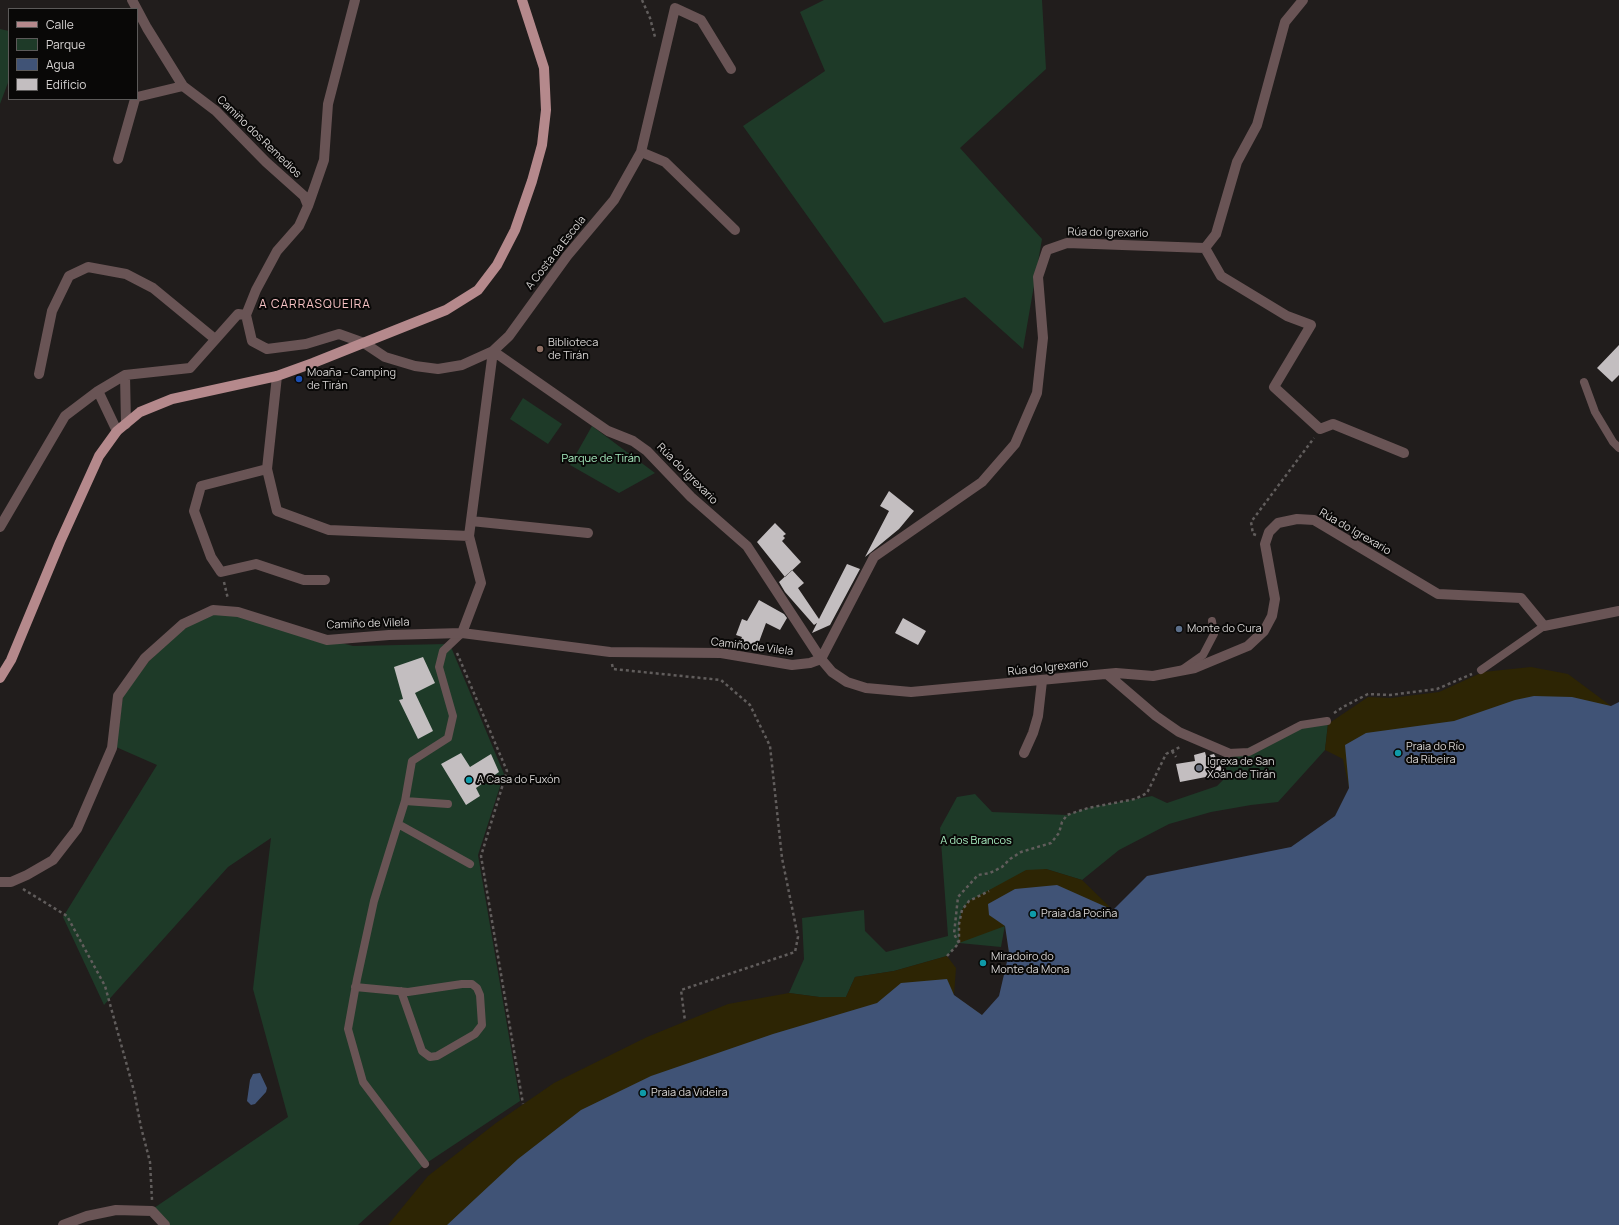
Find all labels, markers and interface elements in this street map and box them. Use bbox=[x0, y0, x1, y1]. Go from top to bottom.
legend bbox=[8, 8, 138, 100]
text: Calle bbox=[46, 16, 74, 33]
text: Parque bbox=[46, 36, 85, 53]
text: Agua bbox=[46, 56, 75, 73]
text: Edificio bbox=[46, 76, 86, 93]
street label: Camiño dos Remedios bbox=[214, 93, 304, 181]
street label: A Costa da Escola bbox=[523, 213, 589, 293]
street label: Rúa do Igrexario bbox=[1067, 226, 1149, 240]
district label: A CARRASQUEIRA bbox=[259, 298, 371, 312]
place label: Biblioteca de Tirán bbox=[548, 336, 598, 362]
marker: Biblioteca de Tirán bbox=[535, 344, 545, 354]
place label: Moaña - Camping de Tirán bbox=[307, 366, 396, 392]
marker: Moaña - Camping de Tirán bbox=[294, 374, 304, 384]
street label: Rúa do Igrexario bbox=[654, 441, 720, 507]
park label: Parque de Tirán bbox=[562, 452, 640, 466]
street label: Rúa do Igrexario bbox=[1317, 506, 1393, 558]
street label: Camiño de Vilela bbox=[326, 616, 410, 632]
place label: Monte do Cura bbox=[1187, 622, 1262, 636]
marker: Monte do Cura bbox=[1174, 624, 1184, 634]
street label: Camiño de Vilela bbox=[710, 635, 794, 659]
street label: Rúa do Igrexario bbox=[1007, 657, 1089, 679]
place label: Praia do Río da Ribeira bbox=[1406, 740, 1465, 766]
marker: Praia do Río da Ribeira bbox=[1393, 748, 1403, 758]
place label: Igrexa de San Xoán de Tirán bbox=[1207, 755, 1275, 781]
marker: Igrexa de San Xoán de Tirán bbox=[1194, 763, 1204, 773]
place label: A Casa do Fuxón bbox=[477, 773, 560, 787]
marker: A Casa do Fuxón bbox=[464, 775, 474, 785]
park label: A dos Brancos bbox=[940, 834, 1012, 848]
place label: Praia da Pociña bbox=[1041, 907, 1117, 921]
marker: Praia da Pociña bbox=[1028, 909, 1038, 919]
place label: Miradoiro do Monte da Mona bbox=[991, 950, 1069, 976]
marker: Miradoiro do Monte da Mona bbox=[978, 958, 988, 968]
place label: Praia da Videira bbox=[651, 1086, 728, 1100]
marker: Praia da Videira bbox=[638, 1088, 648, 1098]

